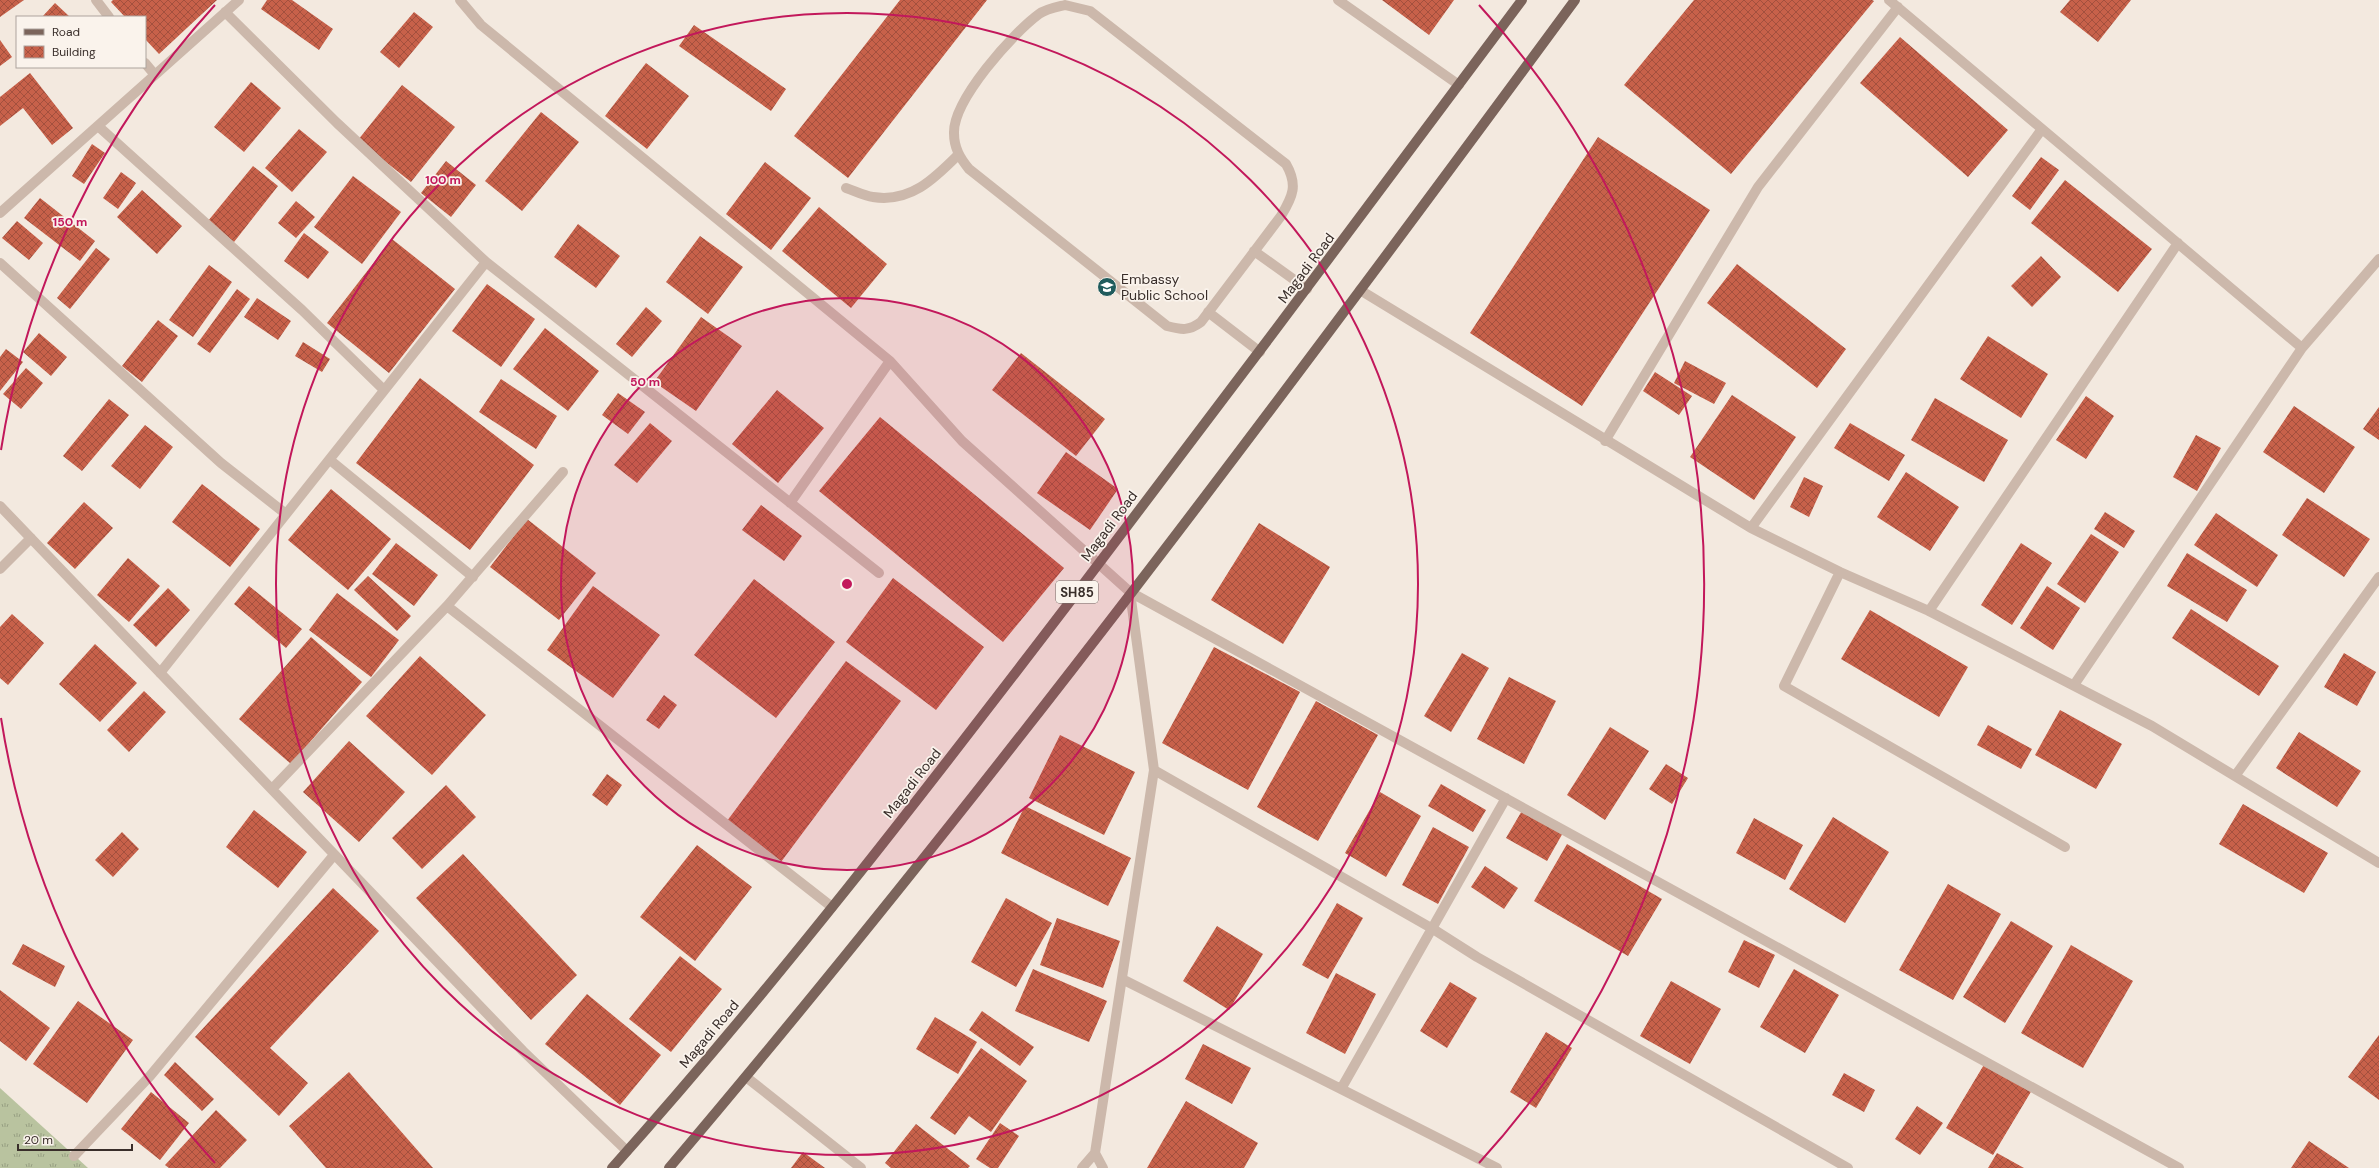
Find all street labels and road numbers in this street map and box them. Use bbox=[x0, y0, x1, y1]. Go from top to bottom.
street label: Magadi Road bbox=[1274, 229, 1338, 307]
street label: Magadi Road bbox=[1077, 487, 1141, 565]
road number: SH85 bbox=[1056, 581, 1098, 603]
street label: Magadi Road bbox=[879, 745, 945, 821]
street label: Magadi Road bbox=[675, 996, 743, 1072]

